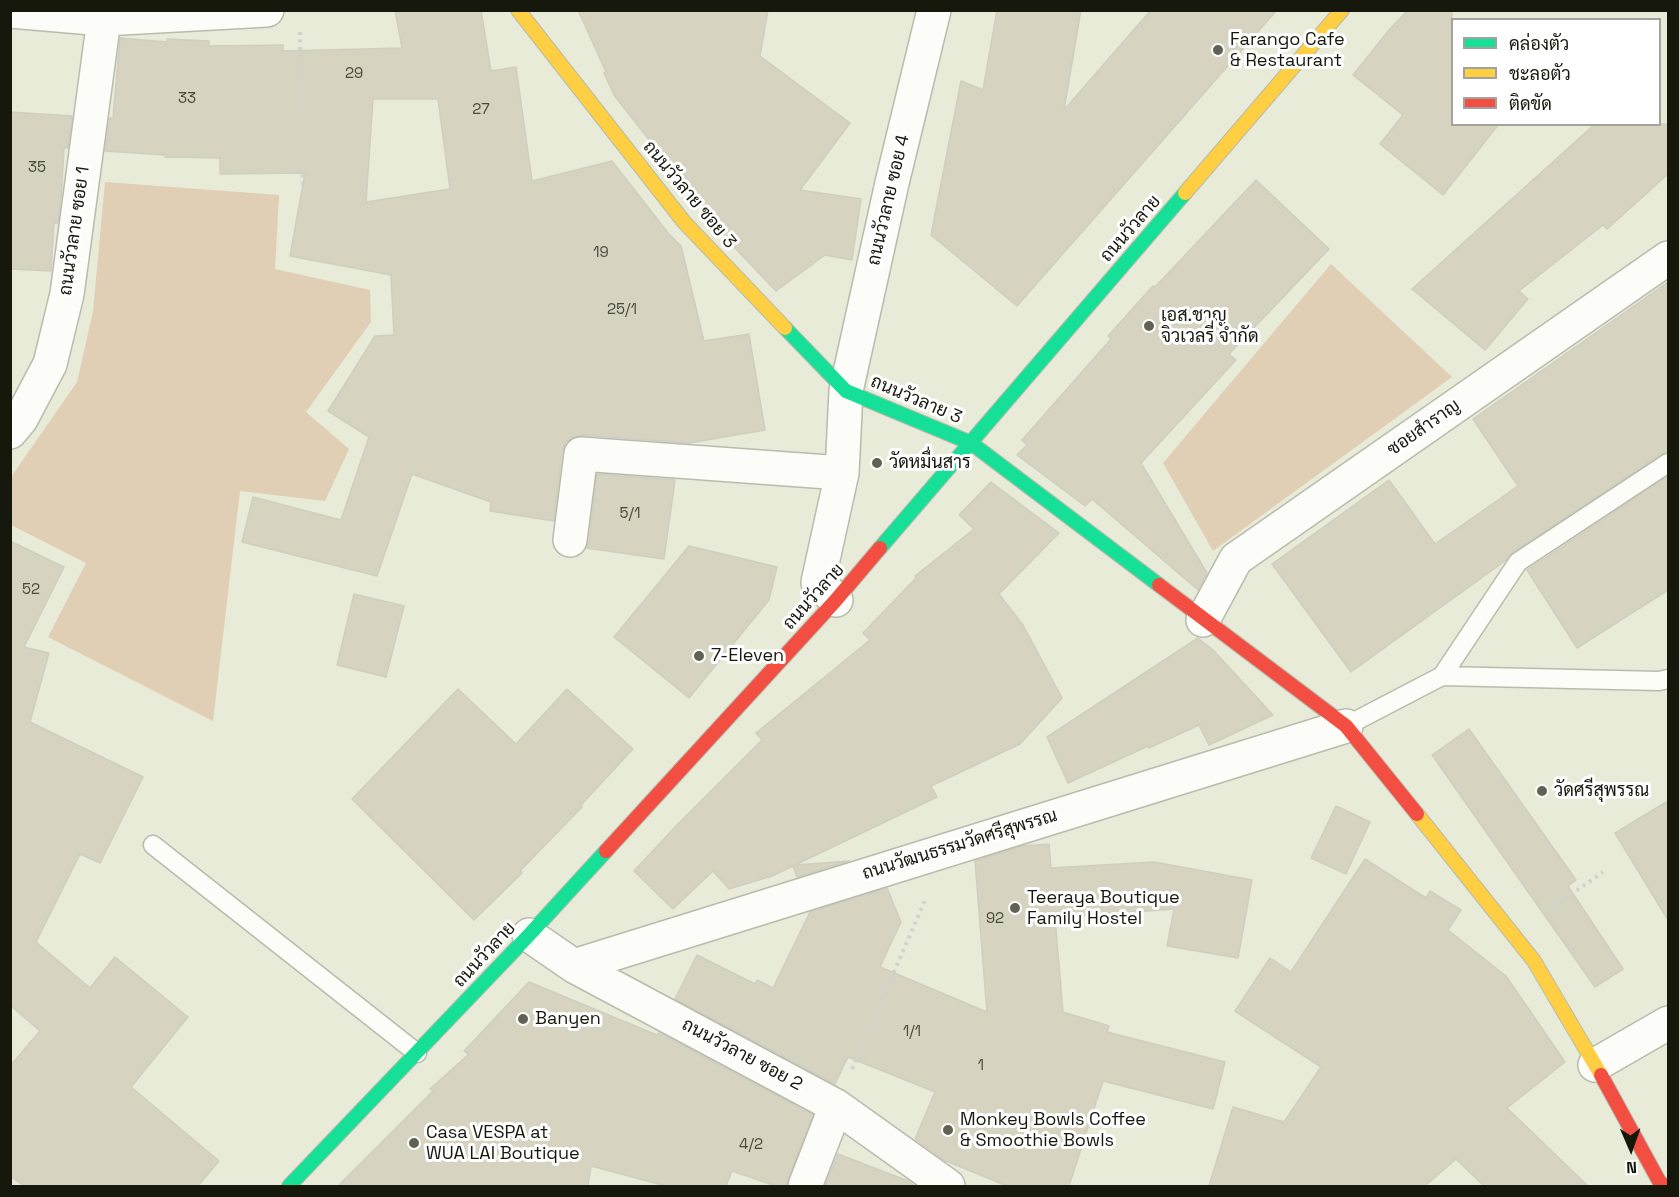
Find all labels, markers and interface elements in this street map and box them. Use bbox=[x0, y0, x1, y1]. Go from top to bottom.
legend bbox=[1451, 18, 1661, 126]
place label: Farango Cafe & Restaurant bbox=[1230, 29, 1345, 72]
text: คล่องตัว bbox=[1509, 32, 1569, 55]
marker: Farango Cafe & Restaurant bbox=[1211, 43, 1225, 57]
text: ชะลอตัว bbox=[1509, 62, 1571, 85]
house number: 29 bbox=[345, 65, 363, 83]
house number: 33 bbox=[178, 90, 196, 108]
text: ติดขัด bbox=[1509, 92, 1552, 115]
house number: 27 bbox=[472, 101, 490, 119]
street label: ถนนวัวลาย ซอย 4 bbox=[863, 132, 915, 268]
street label: ถนนวัวลาย ซอย 3 bbox=[638, 137, 740, 253]
house number: 35 bbox=[28, 159, 46, 177]
street label: ถนนวัวลาย ซอย 1 bbox=[55, 165, 95, 297]
street label: ถนนวัวลาย bbox=[1096, 191, 1166, 267]
house number: 19 bbox=[593, 244, 609, 262]
house number: 25/1 bbox=[607, 301, 637, 319]
place label: เอส.ชาญ จิวเวลรี่ จำกัด bbox=[1161, 305, 1259, 348]
marker: เอส.ชาญ จิวเวลรี่ จำกัด bbox=[1142, 319, 1156, 333]
street label: ถนนวัวลาย 3 bbox=[867, 371, 965, 429]
street label: ซอยสำราญ bbox=[1384, 395, 1464, 461]
place label: วัดหมื่นสาร bbox=[889, 452, 971, 474]
marker: วัดหมื่นสาร bbox=[870, 456, 884, 470]
house number: 5/1 bbox=[620, 505, 640, 523]
street label: ถนนวัวลาย bbox=[779, 560, 849, 634]
house number: 52 bbox=[22, 581, 40, 599]
place label: 7-Eleven bbox=[711, 645, 784, 667]
marker: 7-Eleven bbox=[692, 649, 706, 663]
place label: วัดศรีสุพรรณ bbox=[1554, 780, 1649, 802]
marker: วัดศรีสุพรรณ bbox=[1535, 784, 1549, 798]
street label: ถนนวัฒนธรรมวัดศรีสุพรรณ bbox=[860, 805, 1060, 885]
place label: Teeraya Boutique Family Hostel bbox=[1027, 887, 1180, 930]
marker: Teeraya Boutique Family Hostel bbox=[1008, 901, 1022, 915]
house number: 92 bbox=[986, 910, 1004, 928]
street label: ถนนวัวลาย bbox=[449, 918, 521, 992]
place label: Banyen bbox=[535, 1008, 601, 1030]
marker: Banyen bbox=[516, 1012, 530, 1026]
street label: ถนนวัวลาย ซอย 2 bbox=[678, 1014, 806, 1096]
house number: 1/1 bbox=[903, 1023, 921, 1041]
house number: 1 bbox=[978, 1057, 984, 1075]
place label: Monkey Bowls Coffee & Smoothie Bowls bbox=[960, 1109, 1146, 1152]
north arrow bbox=[1601, 1119, 1661, 1179]
place label: Casa VESPA at WUA LAI Boutique bbox=[426, 1122, 580, 1164]
marker: Monkey Bowls Coffee & Smoothie Bowls bbox=[941, 1123, 955, 1137]
marker: Casa VESPA at WUA LAI Boutique bbox=[407, 1136, 421, 1150]
house number: 4/2 bbox=[739, 1136, 763, 1154]
text: N bbox=[1626, 1157, 1637, 1178]

